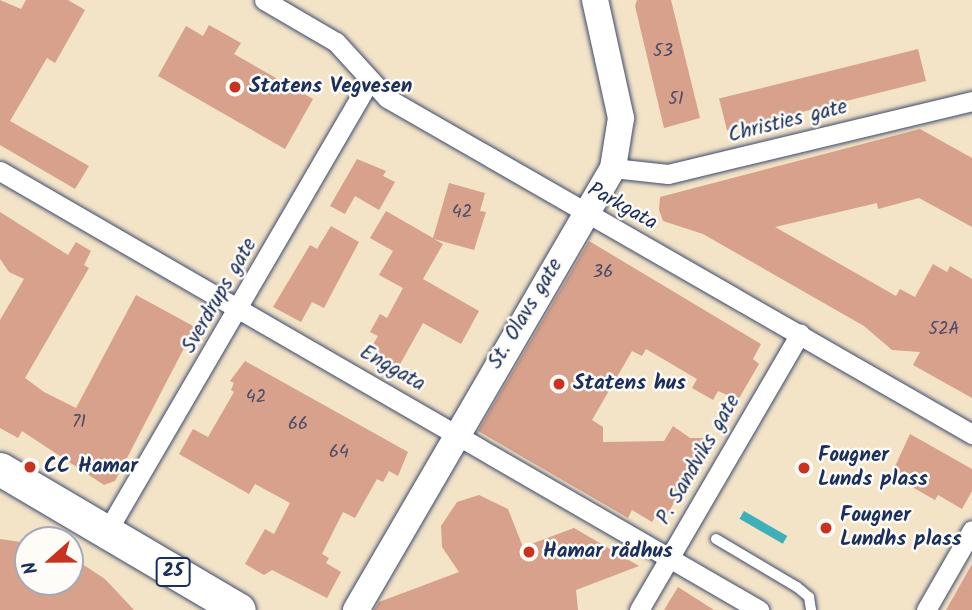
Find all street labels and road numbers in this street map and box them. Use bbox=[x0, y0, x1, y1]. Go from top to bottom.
street label: Christies gate bbox=[726, 95, 850, 149]
street label: Parkgata bbox=[583, 178, 661, 236]
street label: Sverdrups gate bbox=[177, 234, 263, 358]
street label: St. Olavs gate bbox=[483, 254, 569, 374]
street label: Enggata bbox=[355, 340, 429, 398]
street label: P. Sandviks gate bbox=[652, 391, 746, 529]
road number: 25 bbox=[156, 556, 190, 587]

